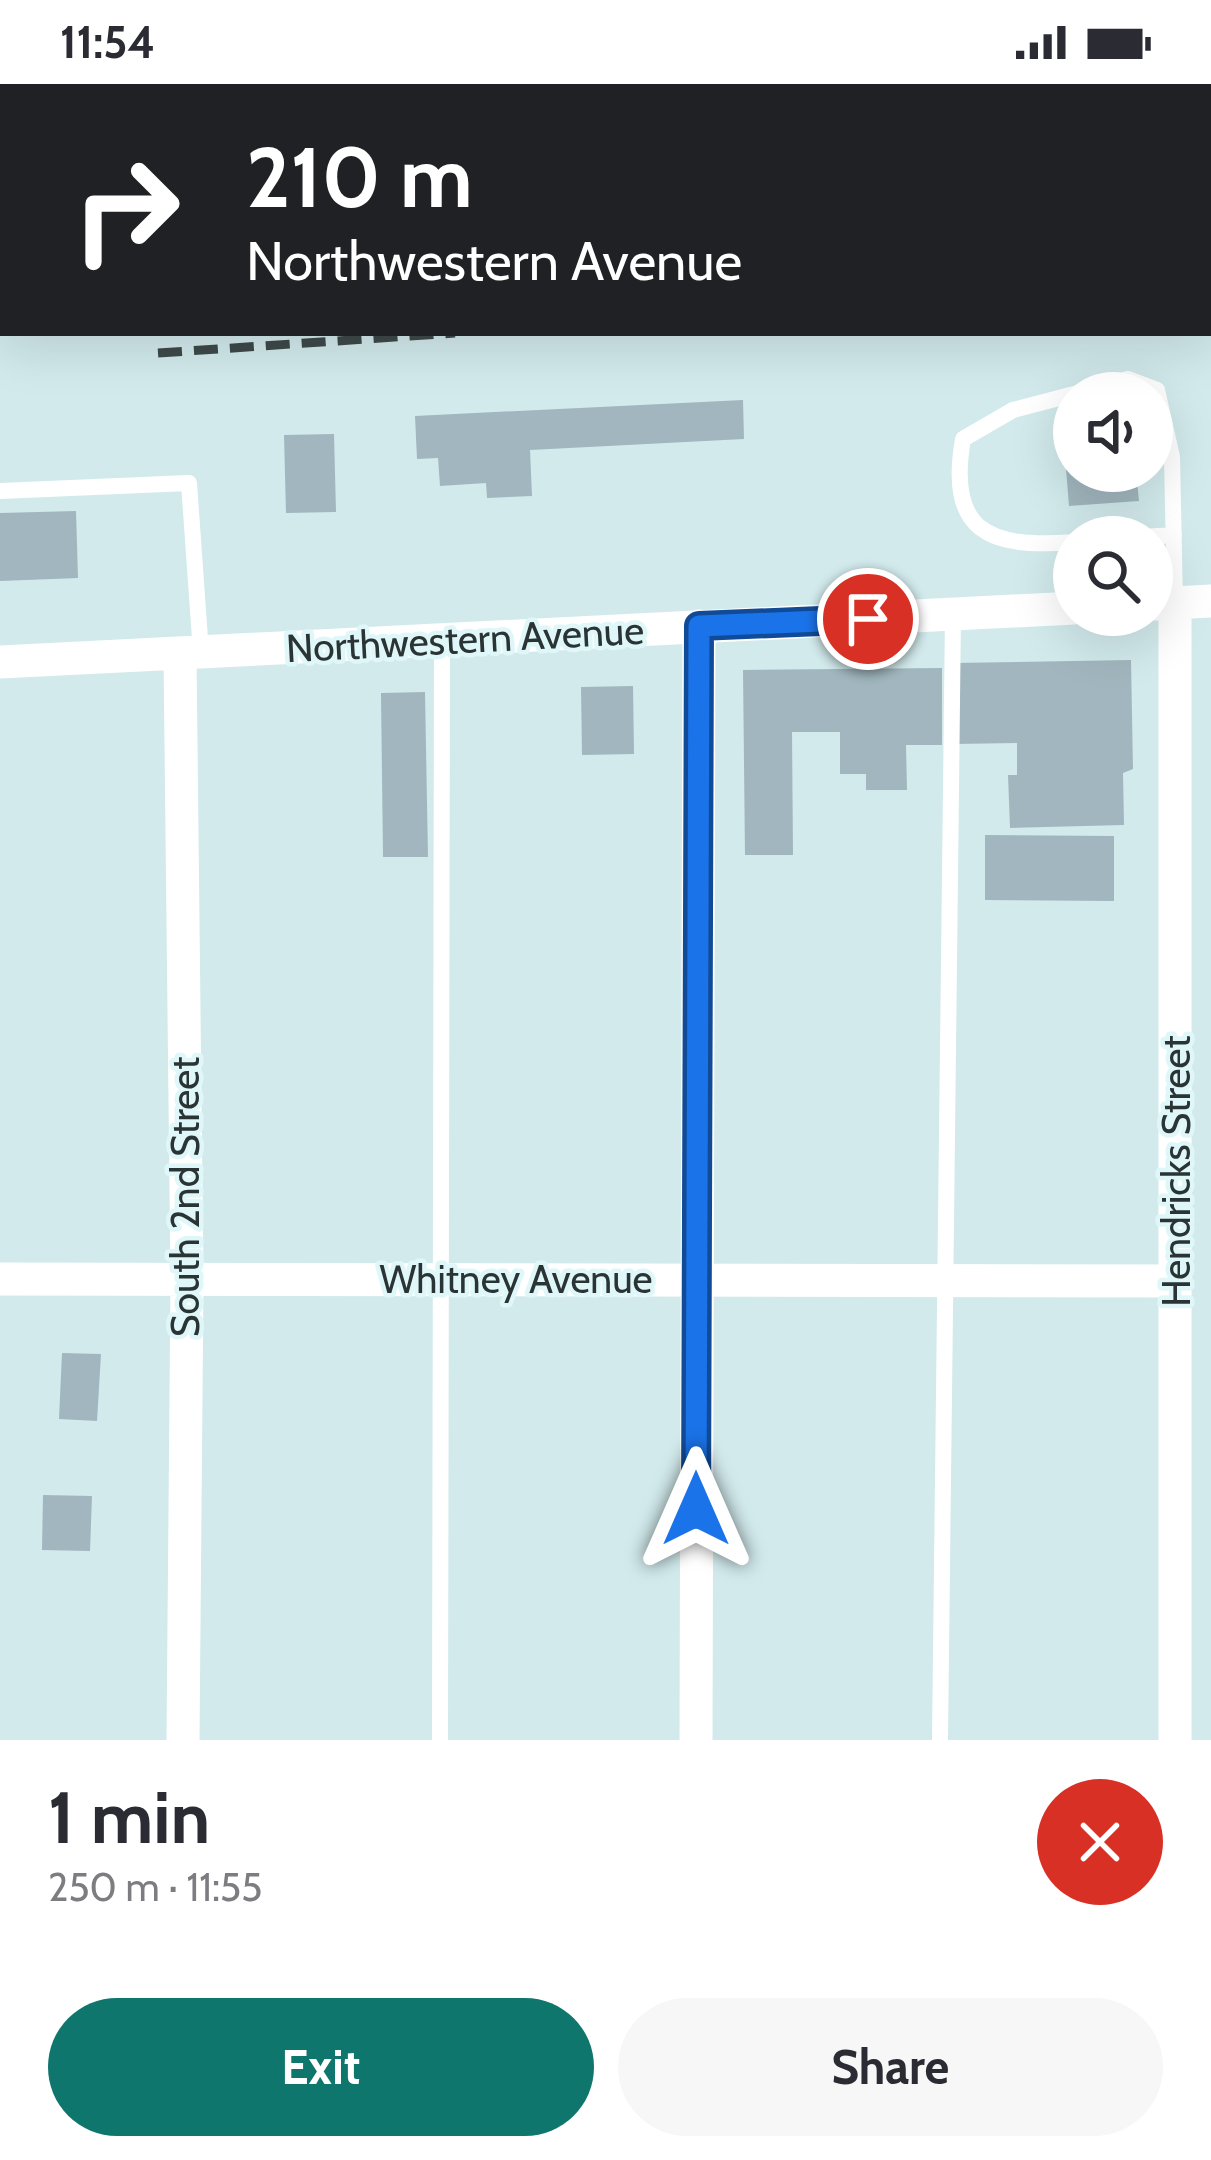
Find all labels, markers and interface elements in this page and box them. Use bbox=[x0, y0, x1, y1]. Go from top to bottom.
text: 11:54 bbox=[60, 15, 155, 69]
text: 210 m bbox=[246, 126, 473, 228]
icon: right bbox=[48, 132, 204, 288]
text: Northwestern Avenue bbox=[246, 228, 742, 294]
map controls bbox=[1053, 372, 1173, 636]
button: sound bbox=[1053, 372, 1173, 492]
button: search bbox=[1053, 516, 1173, 636]
pin bbox=[817, 568, 919, 670]
icon: arrive bbox=[835, 586, 901, 652]
street label: Northwestern Avenue bbox=[285, 606, 645, 672]
street label: Hendricks Street bbox=[1152, 1035, 1200, 1307]
street label: South 2nd Street bbox=[161, 1057, 209, 1337]
street label: Whitney Avenue bbox=[379, 1255, 653, 1303]
position arrow bbox=[633, 1446, 759, 1572]
text: 1 min bbox=[48, 1774, 210, 1861]
button: close bbox=[1037, 1779, 1163, 1905]
text: 250 m · 11:55 bbox=[48, 1863, 262, 1911]
button: Exit bbox=[48, 1998, 594, 2136]
button: Share bbox=[618, 1998, 1163, 2136]

